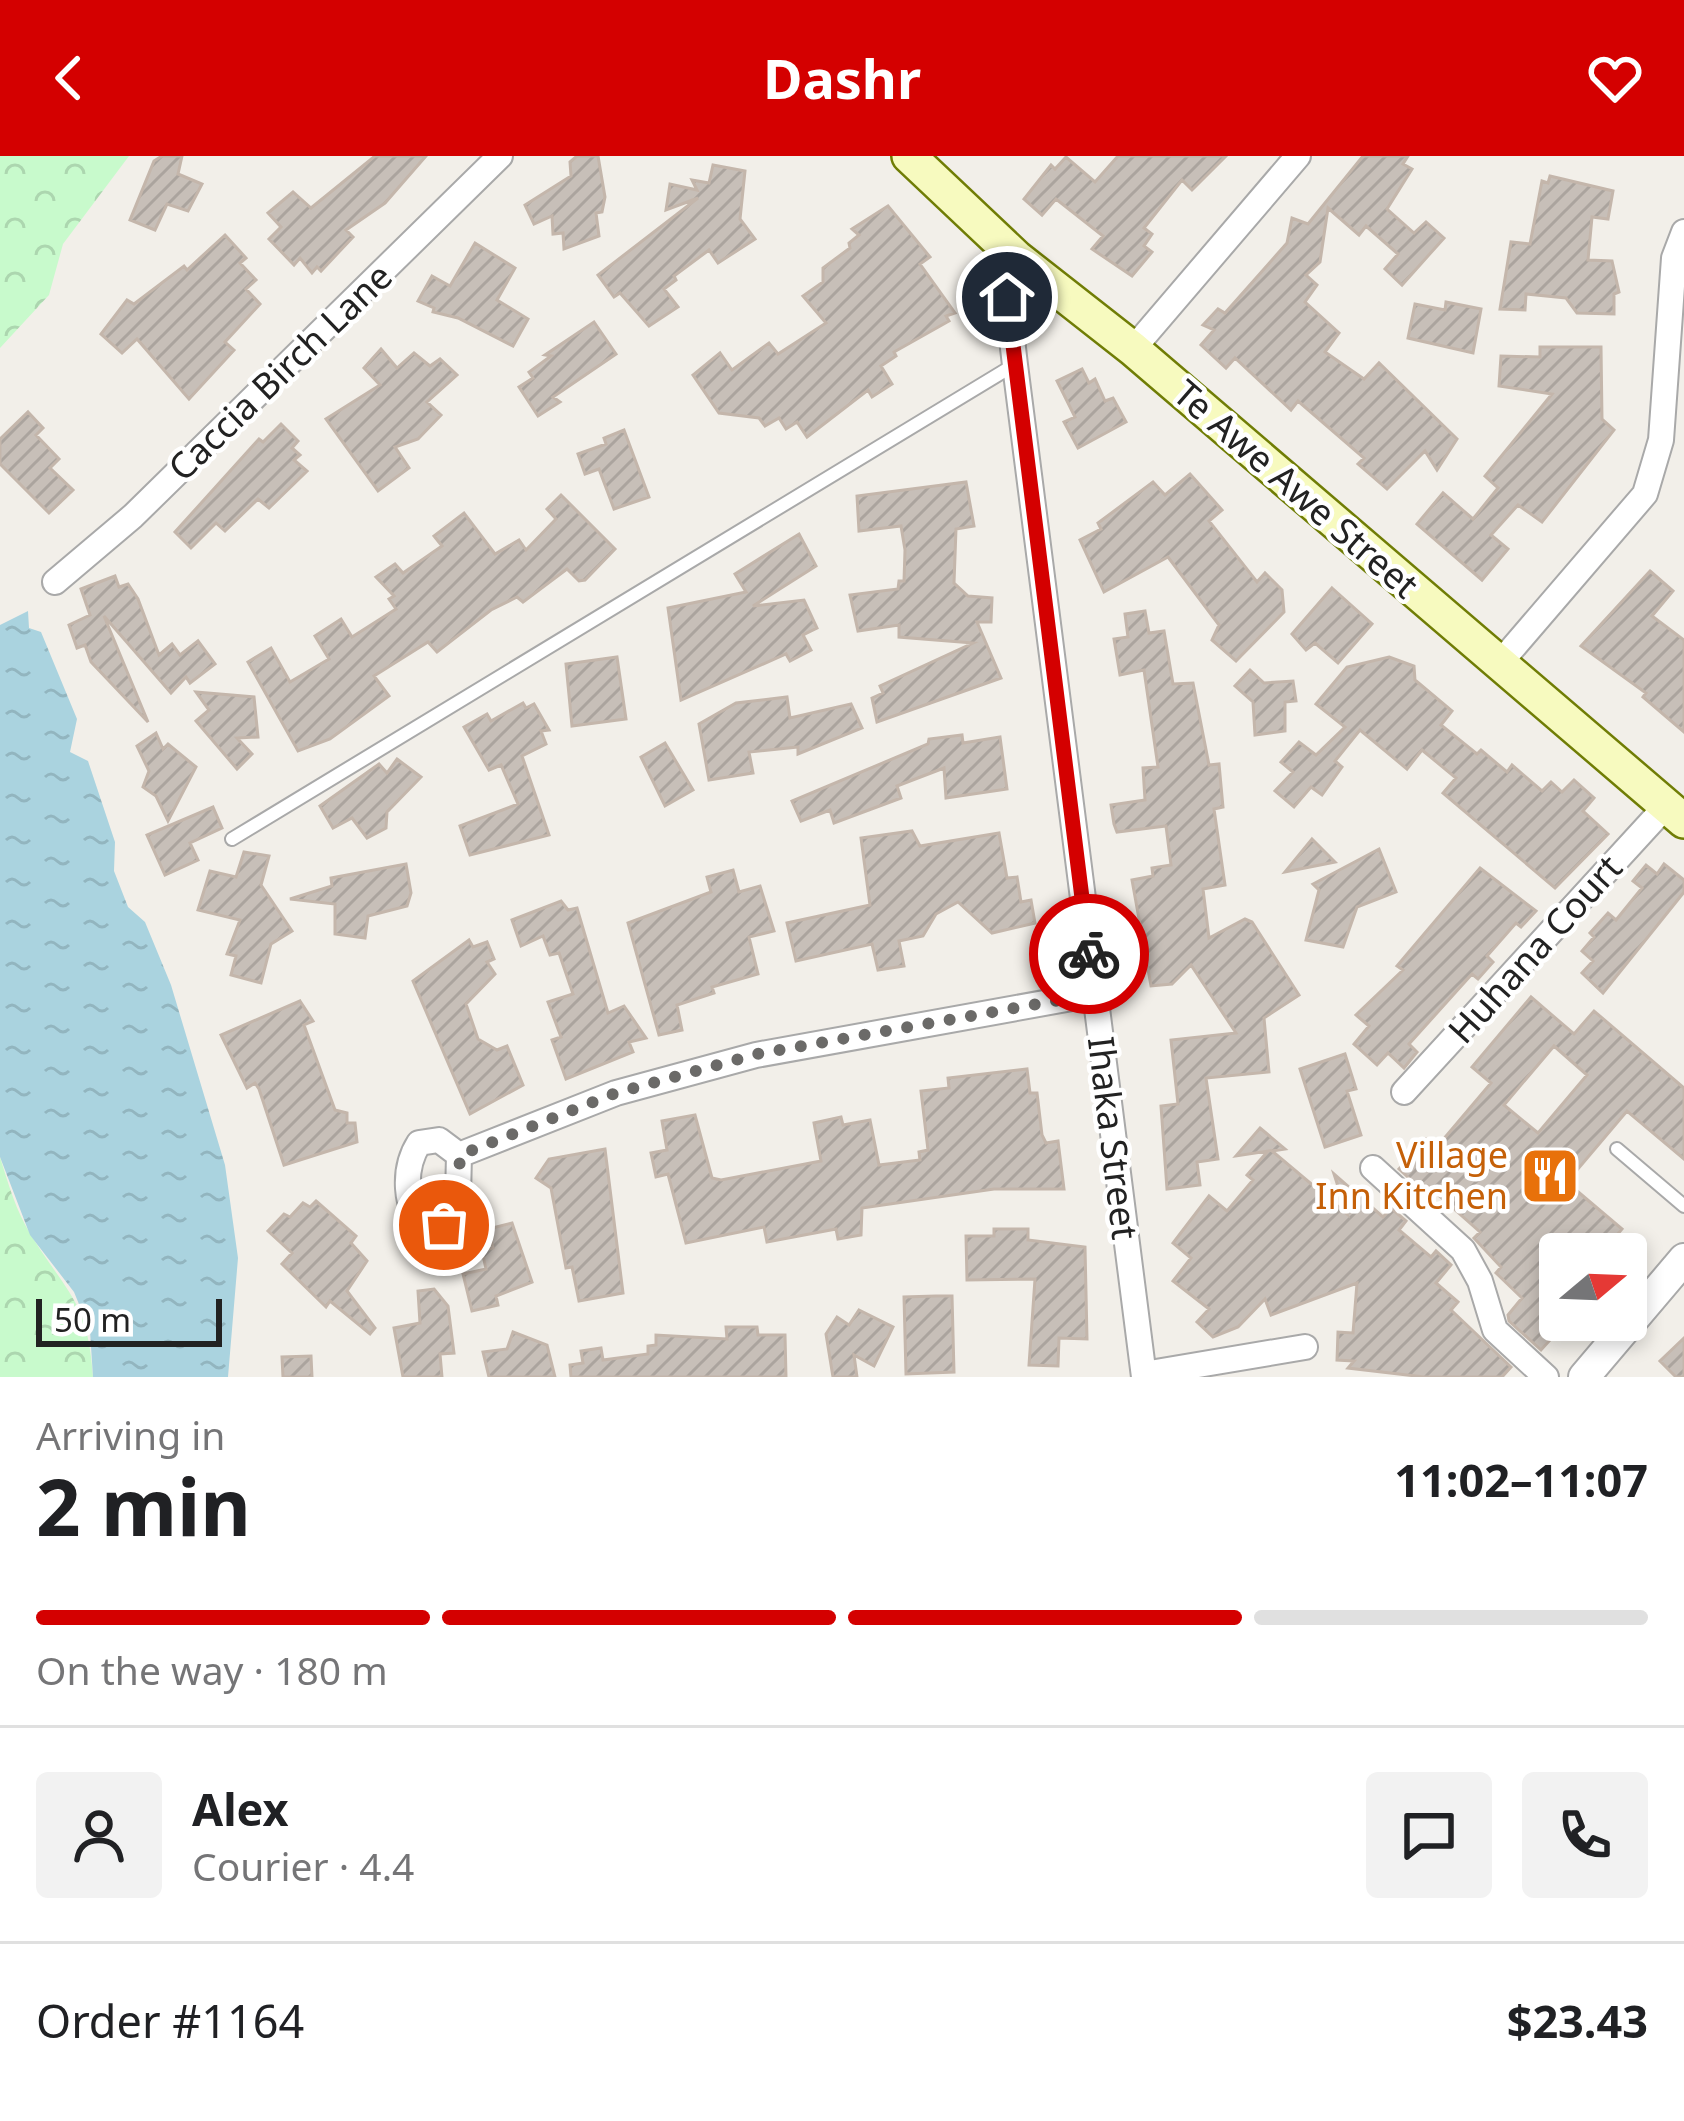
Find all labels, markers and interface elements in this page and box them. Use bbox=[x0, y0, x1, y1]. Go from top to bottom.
text: Dashr bbox=[763, 41, 921, 115]
icon: back bbox=[36, 45, 102, 111]
icon: heart bbox=[1582, 45, 1648, 111]
pin bbox=[956, 246, 1058, 348]
street label: Caccia Birch Lane bbox=[157, 252, 402, 491]
icon: home bbox=[974, 264, 1040, 330]
street label: Te Awe Awe Street bbox=[1163, 369, 1429, 609]
street label: Huhana Court bbox=[1437, 844, 1632, 1053]
courier bbox=[1029, 894, 1149, 1014]
icon: bike bbox=[1056, 921, 1122, 987]
street label: Ihaka Street bbox=[1077, 1034, 1150, 1242]
place label: Village Inn Kitchen bbox=[1315, 1130, 1508, 1220]
restaurant icon: Village Inn Kitchen bbox=[1519, 1145, 1581, 1207]
pin bbox=[393, 1174, 495, 1276]
icon: bag bbox=[411, 1192, 477, 1258]
north arrow bbox=[1539, 1233, 1647, 1341]
map controls bbox=[1539, 1233, 1647, 1341]
scale bar bbox=[36, 1293, 222, 1346]
text: 50 m bbox=[54, 1297, 131, 1342]
text: Arriving in bbox=[36, 1408, 225, 1461]
text: 11:02–11:07 bbox=[1394, 1449, 1648, 1510]
text: 2 min bbox=[36, 1453, 251, 1559]
text: On the way · 180 m bbox=[36, 1643, 388, 1696]
button: person bbox=[36, 1772, 162, 1898]
button: chat bbox=[1366, 1772, 1492, 1898]
button: phone bbox=[1522, 1772, 1648, 1898]
text: Alex bbox=[192, 1778, 289, 1839]
text: Courier · 4.4 bbox=[192, 1839, 414, 1892]
text: Order #1164 bbox=[36, 1990, 304, 2051]
text: $23.43 bbox=[1507, 1990, 1648, 2051]

